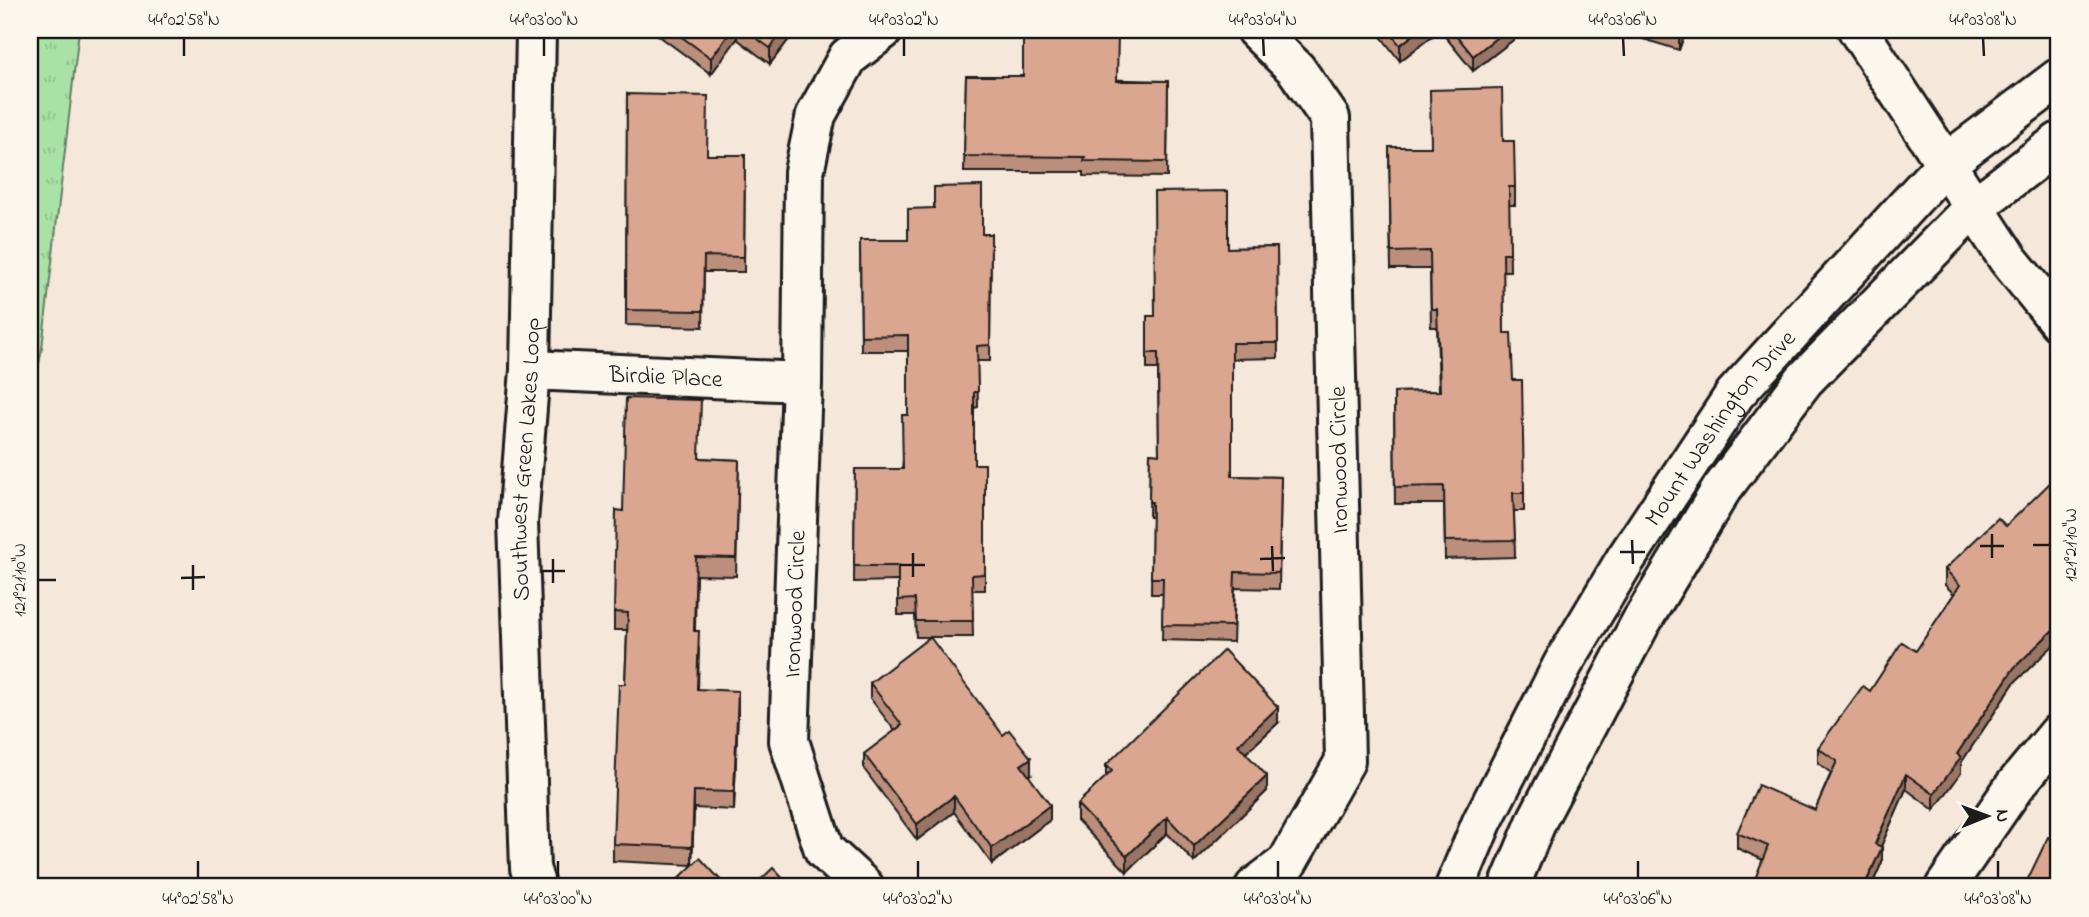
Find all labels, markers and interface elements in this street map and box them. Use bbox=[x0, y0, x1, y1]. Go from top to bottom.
text: 44°02'58"N bbox=[148, 8, 220, 34]
text: 44°03'00"N bbox=[510, 8, 578, 34]
text: 44°03'02"N bbox=[869, 8, 939, 34]
text: 44°03'04"N bbox=[1229, 8, 1297, 34]
text: 44°03'06"N bbox=[1589, 8, 1657, 34]
text: 44°03'08"N bbox=[1949, 8, 2017, 34]
street label: Southwest Green Lakes Loop bbox=[503, 317, 551, 602]
street label: Mount Washington Drive bbox=[1637, 323, 1806, 534]
street label: Birdie Place bbox=[607, 358, 723, 398]
street label: Ironwood Circle bbox=[1322, 386, 1359, 534]
text: 121°21'10"W bbox=[2059, 508, 2085, 582]
street label: Ironwood Circle bbox=[776, 529, 817, 679]
text: 121°21'10"W bbox=[8, 543, 34, 617]
north arrow bbox=[1952, 780, 2022, 850]
text: N bbox=[1988, 809, 2015, 823]
text: 44°02'58"N bbox=[162, 887, 234, 913]
text: 44°03'00"N bbox=[524, 887, 592, 913]
text: 44°03'02"N bbox=[883, 887, 953, 913]
text: 44°03'04"N bbox=[1244, 887, 1312, 913]
text: 44°03'06"N bbox=[1604, 887, 1672, 913]
text: 44°03'08"N bbox=[1964, 887, 2032, 913]

